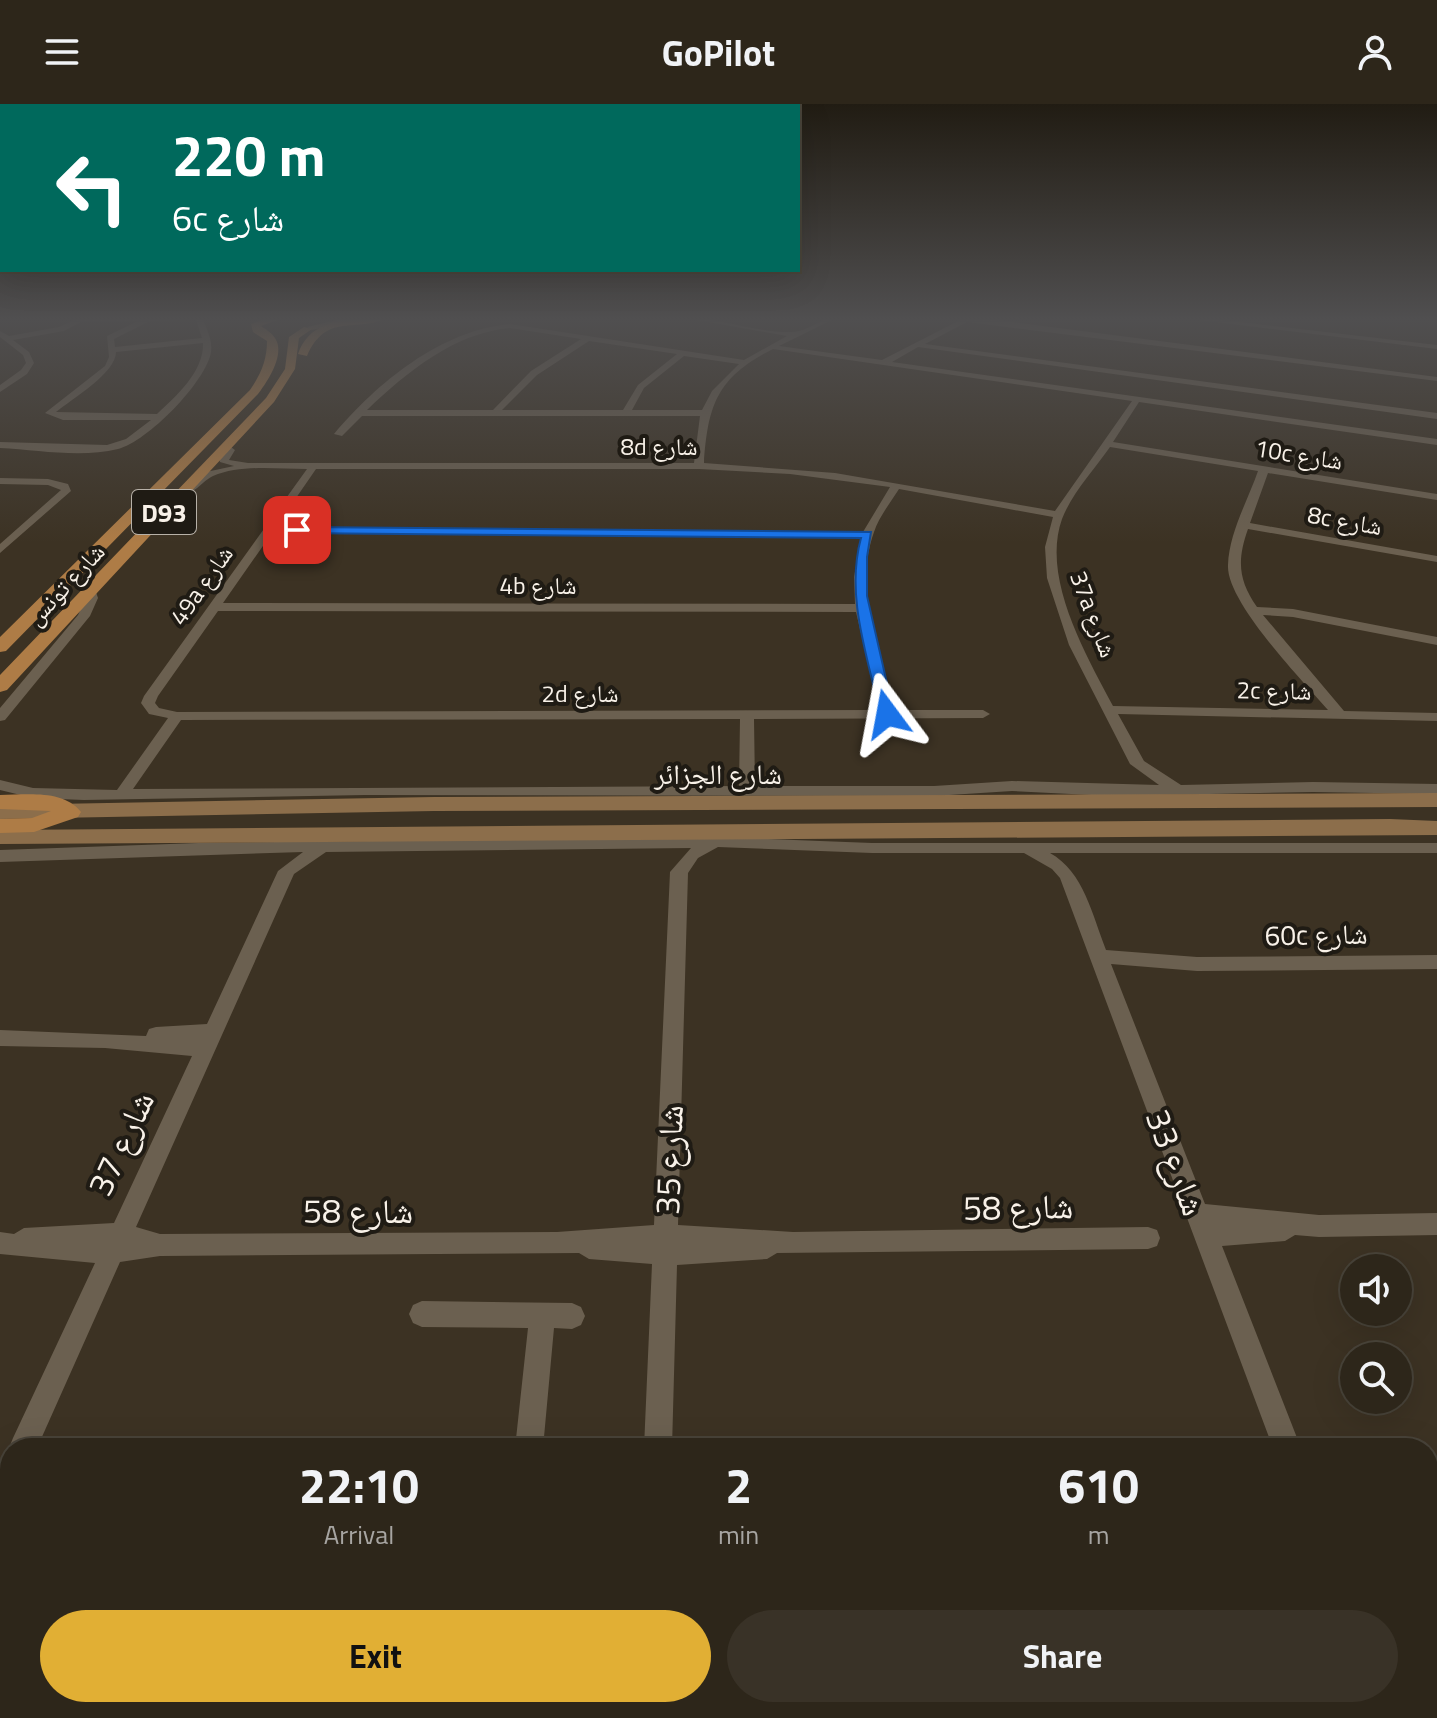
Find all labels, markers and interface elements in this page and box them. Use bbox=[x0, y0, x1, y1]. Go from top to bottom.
text: GoPilot bbox=[662, 25, 775, 80]
icon: menu bbox=[40, 30, 84, 74]
icon: person bbox=[1353, 30, 1397, 74]
text: 220 m bbox=[172, 113, 325, 198]
icon: left bbox=[40, 136, 144, 240]
text: 6c شارع bbox=[172, 190, 284, 245]
street label: 8d شارع bbox=[620, 428, 698, 464]
street label: 10c شارع bbox=[1253, 429, 1345, 479]
road number: D93 bbox=[132, 490, 196, 534]
pin bbox=[263, 496, 331, 564]
street label: 8c شارع bbox=[1305, 496, 1385, 544]
icon: arrive bbox=[275, 508, 319, 552]
street label: شارع تونس bbox=[17, 535, 113, 633]
street label: 49a شارع bbox=[160, 538, 242, 632]
street label: 37a شارع bbox=[1061, 566, 1127, 662]
street label: 4b شارع bbox=[500, 567, 576, 603]
street label: 2c شارع bbox=[1236, 671, 1312, 709]
position arrow bbox=[845, 672, 929, 756]
street label: 2d شارع bbox=[541, 675, 619, 711]
street label: شارع الجزائر bbox=[653, 752, 782, 795]
street label: 60c شارع bbox=[1264, 912, 1368, 956]
street label: شارع 37 bbox=[73, 1082, 167, 1204]
street label: شارع 33 bbox=[1133, 1101, 1221, 1223]
street label: شارع 35 bbox=[640, 1104, 696, 1216]
street label: شارع 58 bbox=[962, 1179, 1074, 1233]
street label: شارع 58 bbox=[303, 1184, 413, 1236]
map controls bbox=[1340, 1254, 1412, 1414]
button: sound bbox=[1340, 1254, 1412, 1326]
button: search bbox=[1340, 1342, 1412, 1414]
text: 22:10 bbox=[299, 1449, 419, 1522]
text: 2 bbox=[725, 1449, 752, 1522]
text: 610 bbox=[1058, 1449, 1139, 1522]
text: Arrival bbox=[324, 1515, 394, 1554]
text: min bbox=[718, 1515, 759, 1554]
text: m bbox=[1088, 1515, 1110, 1554]
button: Exit bbox=[40, 1610, 711, 1702]
button: Share bbox=[727, 1610, 1398, 1702]

